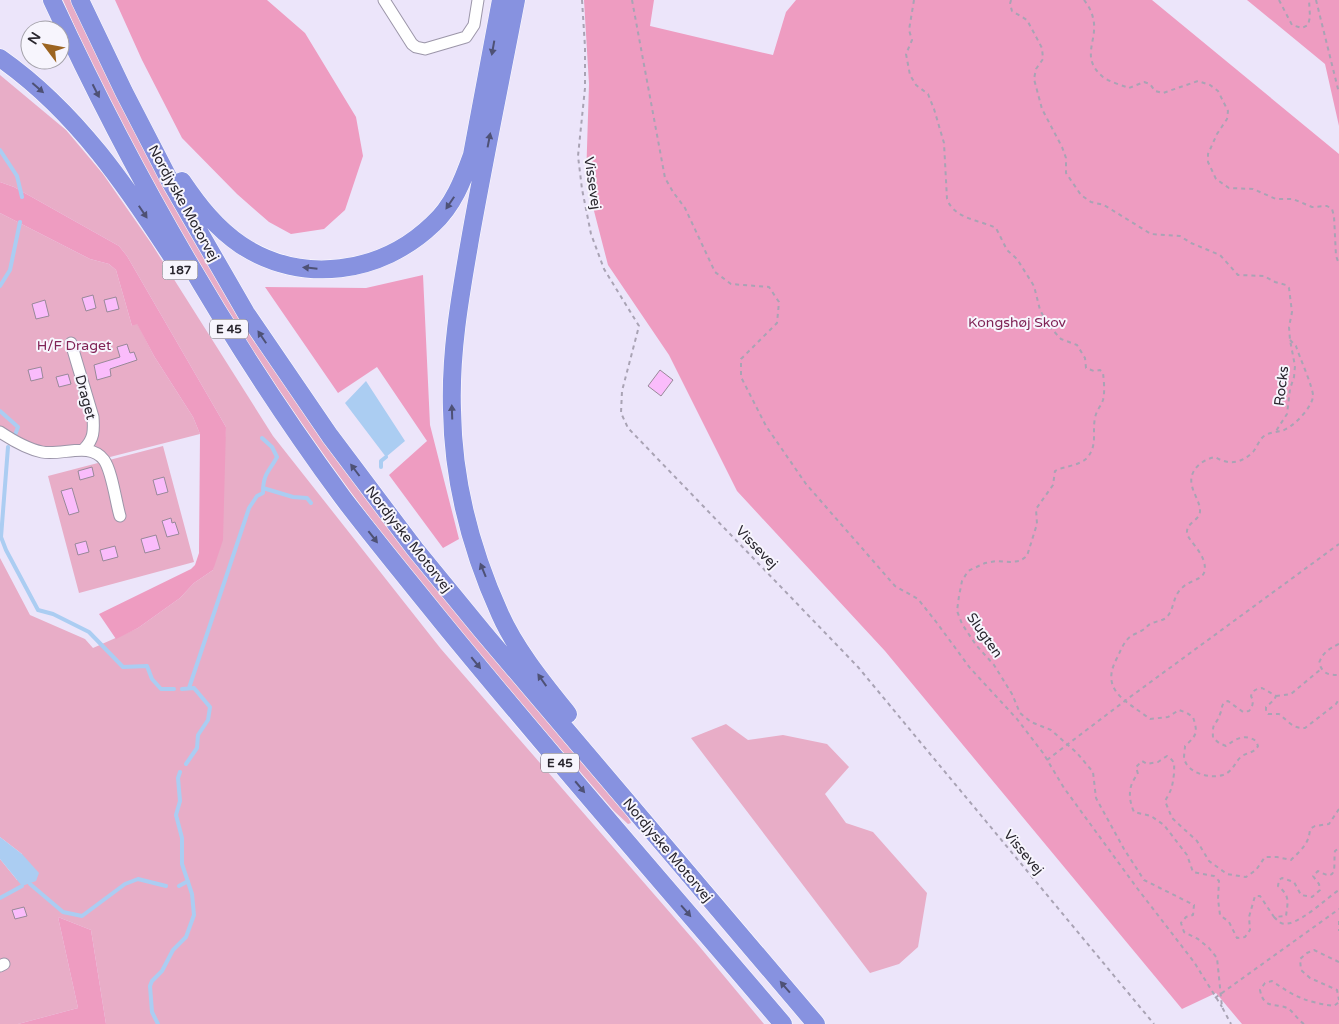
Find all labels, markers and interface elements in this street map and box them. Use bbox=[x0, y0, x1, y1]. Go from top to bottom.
north arrow bbox=[20, 20, 70, 70]
text: N bbox=[24, 29, 45, 48]
one-way arrow bbox=[488, 40, 496, 56]
one-way arrow bbox=[32, 83, 45, 94]
one-way arrow bbox=[92, 84, 100, 98]
one-way arrow bbox=[485, 132, 493, 148]
street label: Nordjyske Motorvej bbox=[145, 142, 223, 264]
street label: Vissevej bbox=[580, 156, 605, 211]
one-way arrow bbox=[445, 196, 454, 210]
one-way arrow bbox=[138, 205, 148, 219]
road number: 187 bbox=[162, 260, 198, 280]
one-way arrow bbox=[301, 264, 317, 272]
park label: Kongshøj Skov bbox=[968, 314, 1067, 331]
road number: E 45 bbox=[210, 320, 248, 338]
one-way arrow bbox=[257, 330, 267, 343]
park label: H/F Draget bbox=[37, 337, 112, 354]
street label: Rocks bbox=[1271, 365, 1292, 407]
street label: Draget bbox=[71, 373, 100, 422]
one-way arrow bbox=[448, 403, 456, 419]
one-way arrow bbox=[350, 463, 360, 477]
street label: Nordjyske Motorvej bbox=[362, 483, 455, 596]
street label: Vissevej bbox=[732, 522, 781, 572]
one-way arrow bbox=[368, 530, 379, 543]
one-way arrow bbox=[479, 563, 486, 578]
street label: Slugten bbox=[963, 609, 1006, 661]
one-way arrow bbox=[470, 656, 481, 669]
one-way arrow bbox=[537, 673, 547, 687]
road number: E 45 bbox=[541, 754, 579, 772]
one-way arrow bbox=[575, 781, 586, 794]
street label: Nordjyske Motorvej bbox=[619, 795, 716, 906]
street label: Vissevej bbox=[1000, 826, 1047, 878]
one-way arrow bbox=[680, 904, 692, 916]
one-way arrow bbox=[779, 981, 790, 994]

